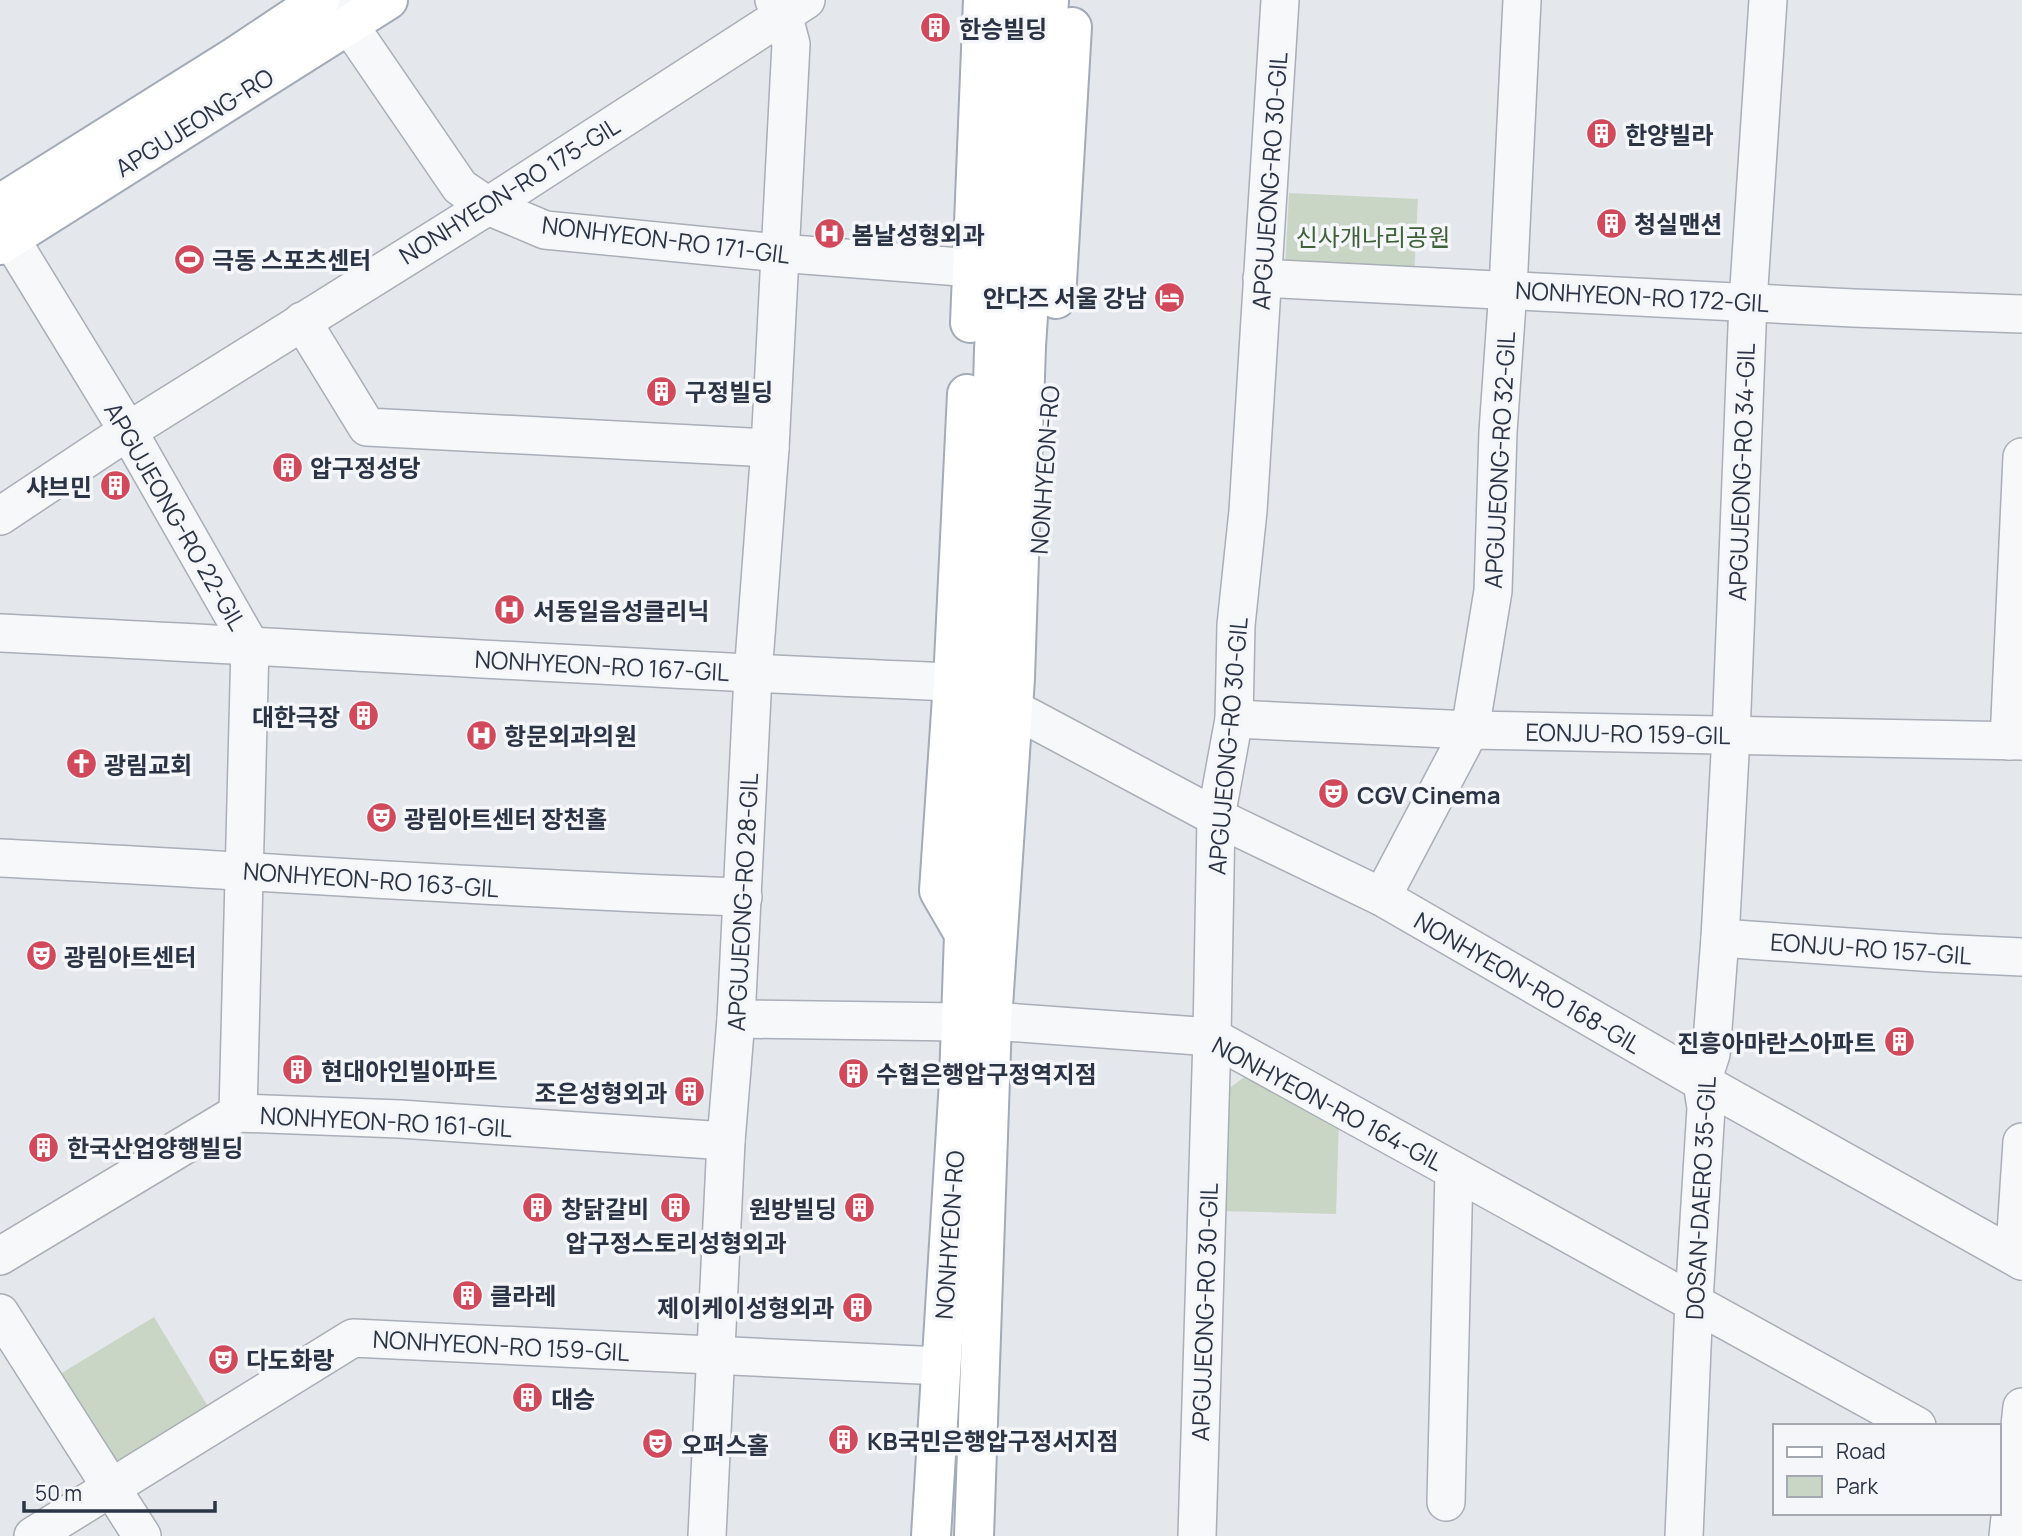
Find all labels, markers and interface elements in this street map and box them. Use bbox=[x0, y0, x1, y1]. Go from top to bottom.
building icon: 한승빌딩 bbox=[919, 11, 953, 45]
place label: 한승빌딩 bbox=[959, 12, 1047, 45]
street label: APGUJEONG-RO 30-GIL bbox=[1244, 51, 1294, 311]
street label: APGUJEONG-RO bbox=[109, 60, 279, 184]
street label: NONHYEON-RO 175-GIL bbox=[392, 109, 626, 271]
building icon: 한양빌라 bbox=[1585, 117, 1619, 151]
place label: 한양빌라 bbox=[1625, 118, 1713, 151]
building icon: 청실맨션 bbox=[1594, 206, 1628, 240]
street label: NONHYEON-RO 171-GIL bbox=[540, 207, 792, 271]
place label: 청실맨션 bbox=[1634, 207, 1722, 240]
hospital icon: 봄날성형외과 bbox=[812, 217, 846, 251]
place label: 봄날성형외과 bbox=[852, 218, 984, 251]
park label: 신사개나리공원 bbox=[1296, 220, 1450, 253]
sports icon: 극동 스포츠센터 bbox=[172, 242, 206, 276]
place label: 극동 스포츠센터 bbox=[212, 243, 371, 276]
street label: NONHYEON-RO 172-GIL bbox=[1514, 273, 1770, 319]
hotel icon: 안다즈 서울 강남 bbox=[1153, 280, 1187, 314]
place label: 안다즈 서울 강남 bbox=[983, 281, 1147, 314]
street label: APGUJEONG-RO 32-GIL bbox=[1476, 331, 1522, 589]
street label: APGUJEONG-RO 34-GIL bbox=[1720, 343, 1762, 601]
building icon: 구정빌딩 bbox=[645, 374, 679, 408]
place label: 구정빌딩 bbox=[685, 375, 773, 408]
street label: NONHYEON-RO bbox=[1022, 384, 1066, 556]
street label: APGUJEONG-RO 22-GIL bbox=[97, 396, 255, 636]
building icon: 압구정성당 bbox=[270, 450, 304, 484]
place label: 압구정성당 bbox=[310, 451, 420, 484]
building icon: 샤브민 bbox=[98, 469, 132, 503]
place label: 샤브민 bbox=[26, 470, 92, 503]
hospital icon: 서동일음성클리닉 bbox=[493, 593, 527, 627]
place label: 서동일음성클리닉 bbox=[533, 594, 710, 627]
street label: APGUJEONG-RO 30-GIL bbox=[1199, 616, 1255, 876]
street label: NONHYEON-RO 167-GIL bbox=[474, 642, 730, 688]
building icon: 대한극장 bbox=[346, 699, 380, 733]
place label: 대한극장 bbox=[252, 700, 340, 733]
street label: EONJU-RO 159-GIL bbox=[1525, 715, 1731, 751]
hospital icon: 항문외과의원 bbox=[464, 718, 498, 752]
place label: 항문외과의원 bbox=[504, 719, 636, 752]
church icon: 광림교회 bbox=[64, 747, 98, 781]
place label: 광림교회 bbox=[104, 748, 192, 781]
street label: APGUJEONG-RO 28-GIL bbox=[719, 772, 765, 1032]
theatre icon: CGV Cinema bbox=[1317, 777, 1351, 811]
place label: CGV Cinema bbox=[1357, 778, 1501, 811]
theatre icon: 광림아트센터 장천홀 bbox=[364, 801, 398, 835]
place label: 광림아트센터 장천홀 bbox=[404, 802, 608, 835]
street label: NONHYEON-RO 163-GIL bbox=[242, 854, 500, 904]
street label: NONHYEON-RO 168-GIL bbox=[1408, 903, 1648, 1061]
street label: EONJU-RO 157-GIL bbox=[1769, 924, 1973, 972]
theatre icon: 광림아트센터 bbox=[24, 939, 58, 973]
place label: 광림아트센터 bbox=[64, 940, 196, 973]
building icon: 진흥아마란스아파트 bbox=[1882, 1025, 1916, 1059]
place label: 진흥아마란스아파트 bbox=[1677, 1026, 1876, 1059]
street label: NONHYEON-RO 164-GIL bbox=[1207, 1028, 1449, 1178]
building icon: 현대아인빌아파트 bbox=[281, 1053, 315, 1087]
place label: 현대아인빌아파트 bbox=[321, 1054, 498, 1087]
building icon: 수협은행압구정역지점 bbox=[836, 1056, 870, 1090]
place label: 수협은행압구정역지점 bbox=[876, 1057, 1097, 1090]
building icon: 조은성형외과 bbox=[673, 1075, 707, 1109]
street label: DOSAN-DAERO 35-GIL bbox=[1677, 1075, 1723, 1321]
place label: 조은성형외과 bbox=[535, 1076, 667, 1109]
street label: NONHYEON-RO 161-GIL bbox=[259, 1098, 513, 1144]
building icon: 한국산업양행빌딩 bbox=[27, 1130, 61, 1164]
place label: 한국산업양행빌딩 bbox=[67, 1131, 244, 1164]
street label: NONHYEON-RO bbox=[927, 1149, 971, 1321]
street label: APGUJEONG-RO 30-GIL bbox=[1183, 1182, 1225, 1442]
building icon: 창닭갈비 bbox=[521, 1191, 555, 1225]
building icon: 압구정스토리성형외과 bbox=[659, 1191, 693, 1225]
building icon: 원방빌딩 bbox=[843, 1191, 877, 1225]
place label: 창닭갈비 bbox=[561, 1192, 649, 1225]
place label: 원방빌딩 bbox=[749, 1192, 837, 1225]
place label: 압구정스토리성형외과 bbox=[566, 1226, 786, 1259]
building icon: 클라레 bbox=[450, 1278, 484, 1312]
place label: 클라레 bbox=[490, 1279, 556, 1312]
building icon: 제이케이성형외과 bbox=[840, 1290, 874, 1324]
place label: 제이케이성형외과 bbox=[657, 1291, 834, 1324]
street label: NONHYEON-RO 159-GIL bbox=[372, 1322, 630, 1368]
theatre icon: 다도화랑 bbox=[206, 1342, 240, 1376]
place label: 다도화랑 bbox=[246, 1343, 334, 1376]
building icon: 대승 bbox=[511, 1381, 545, 1415]
place label: 대승 bbox=[551, 1382, 595, 1415]
building icon: KB국민은행압구정서지점 bbox=[827, 1423, 861, 1457]
place label: KB국민은행압구정서지점 bbox=[867, 1424, 1118, 1457]
legend bbox=[1773, 1424, 2001, 1515]
theatre icon: 오퍼스홀 bbox=[641, 1427, 675, 1461]
place label: 오퍼스홀 bbox=[681, 1428, 769, 1461]
text: Road bbox=[1836, 1437, 1886, 1465]
scale bar bbox=[24, 1470, 215, 1514]
text: Park bbox=[1836, 1472, 1878, 1500]
text: 50 m bbox=[35, 1479, 82, 1507]

